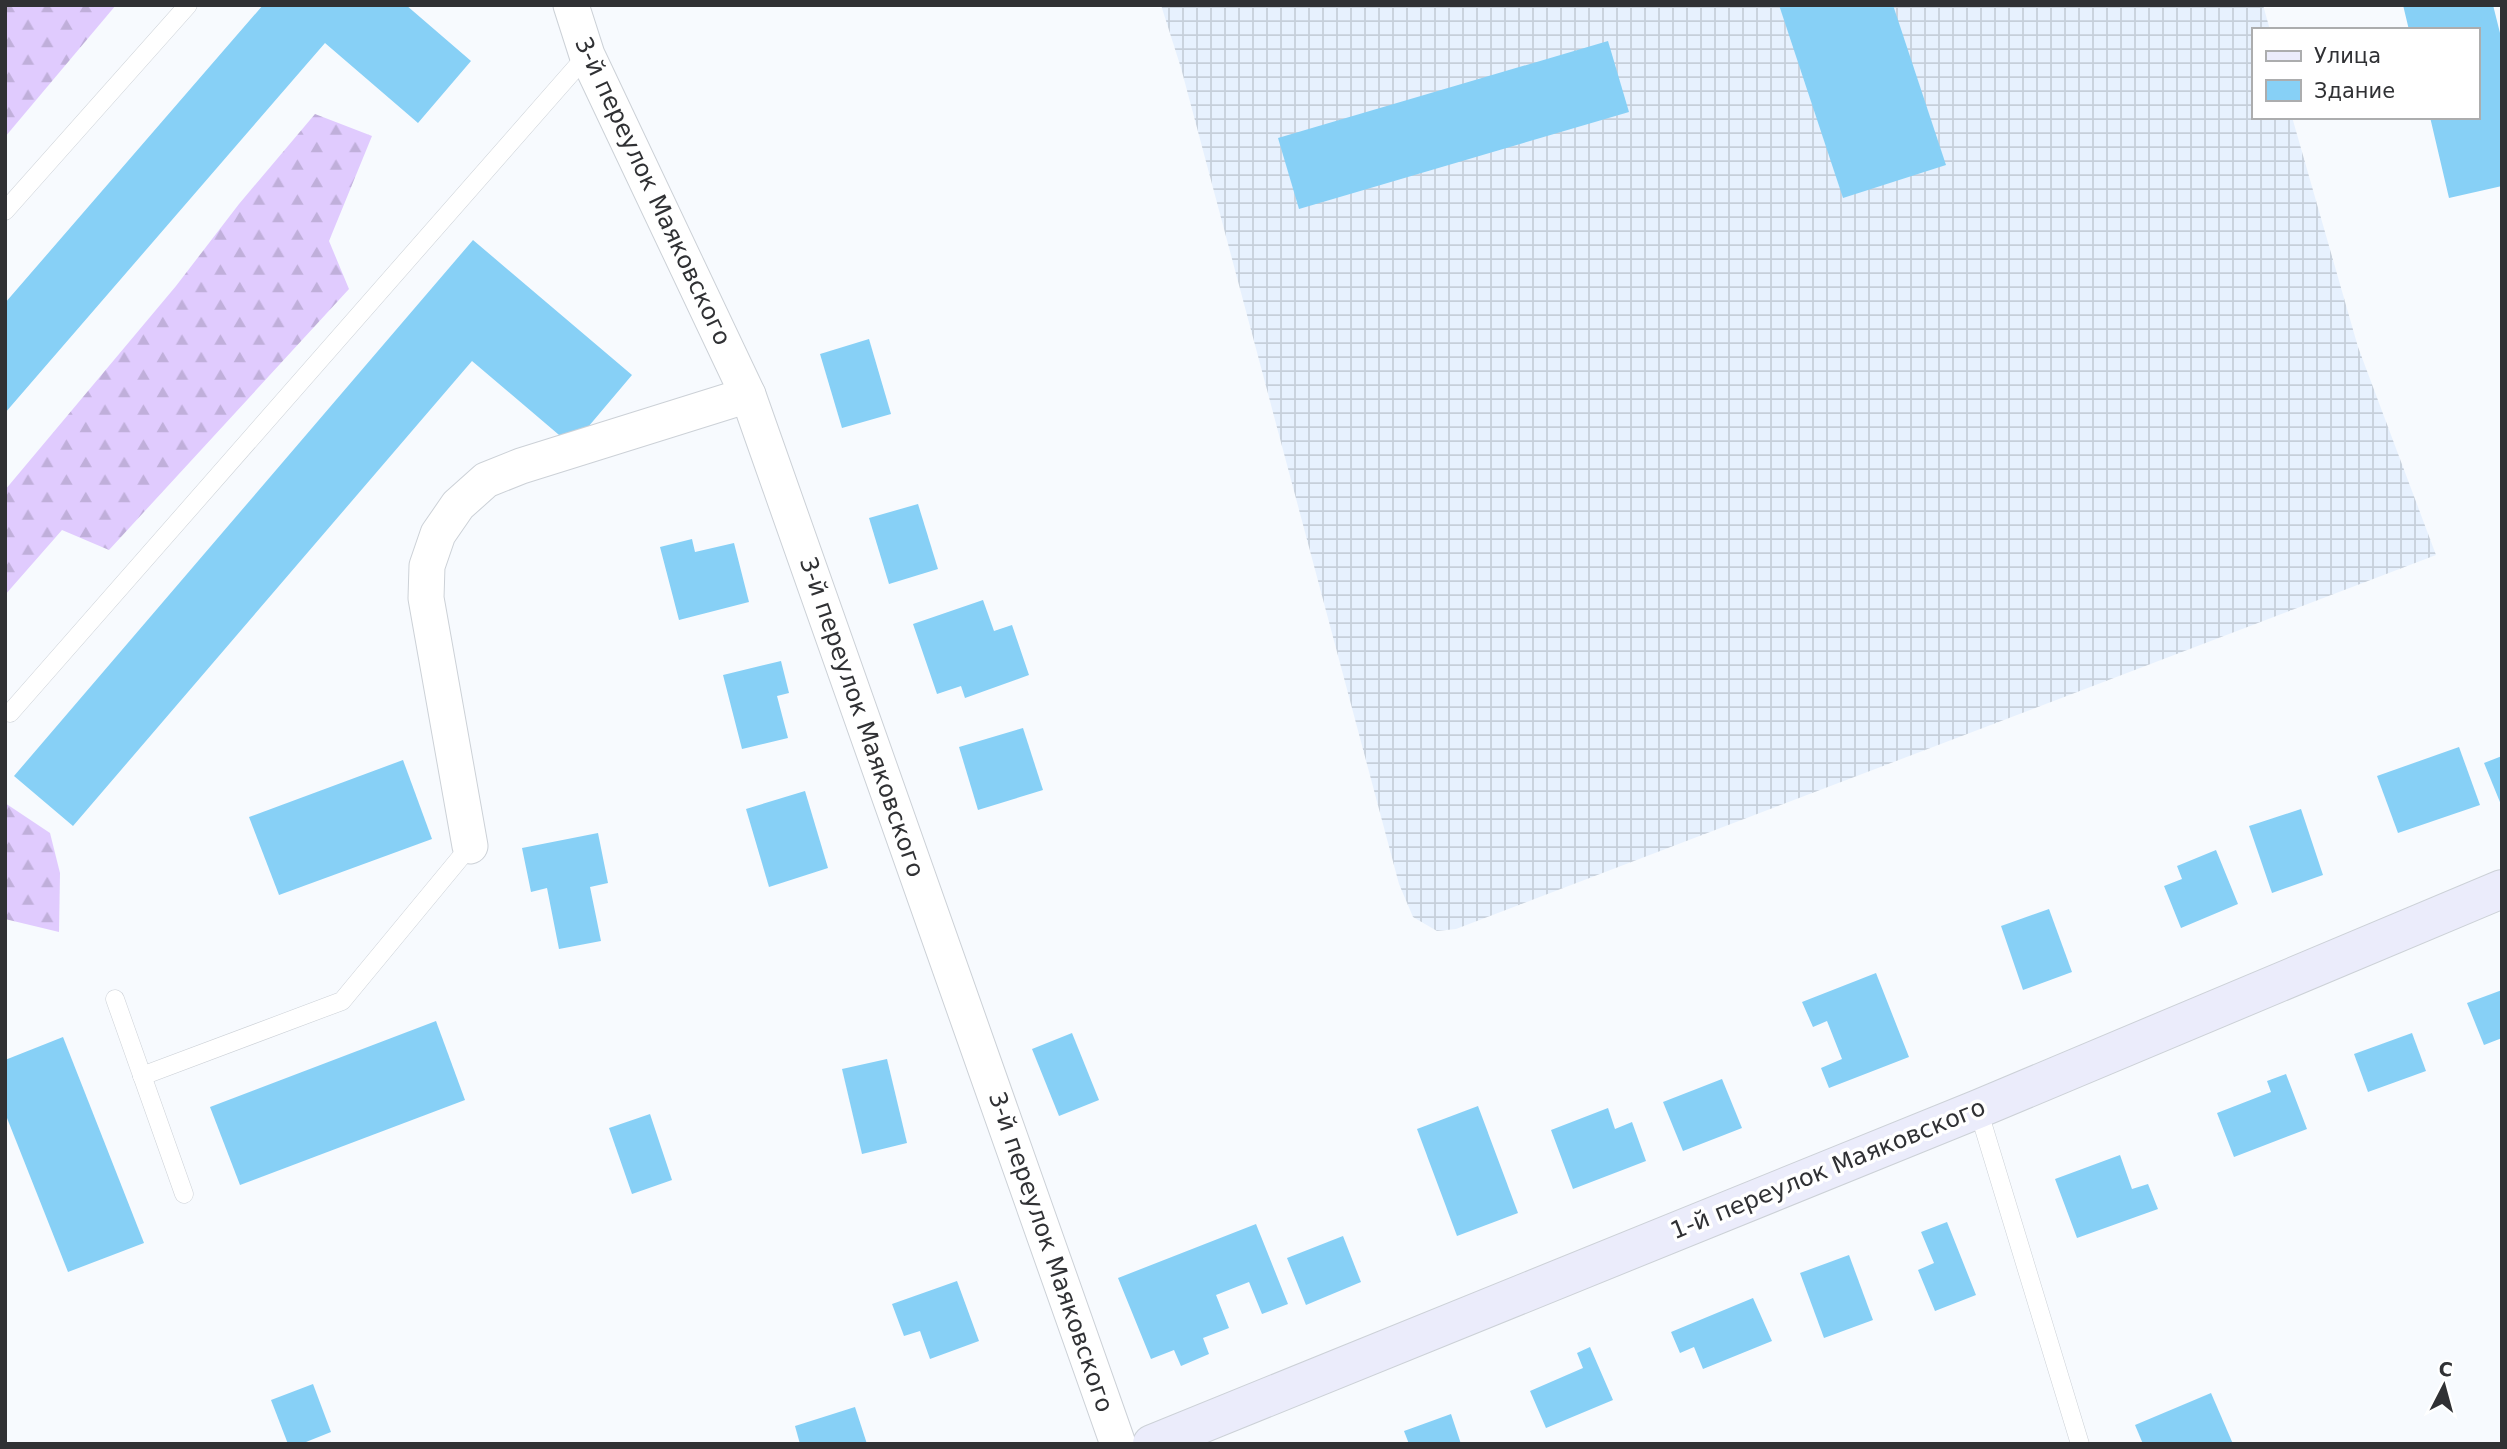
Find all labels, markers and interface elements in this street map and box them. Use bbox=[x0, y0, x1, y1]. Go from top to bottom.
legend bbox=[2252, 28, 2479, 119]
street label: 3-й переулок Маяковского bbox=[569, 32, 737, 350]
text: Улица bbox=[2314, 44, 2381, 68]
text: Здание bbox=[2314, 79, 2395, 103]
street label: 3-й переулок Маяковского bbox=[794, 553, 930, 881]
street label: 3-й переулок Маяковского bbox=[983, 1088, 1119, 1416]
street label: 1-й переулок Маяковского bbox=[1667, 1093, 1989, 1245]
north arrow bbox=[2409, 1351, 2479, 1421]
text: С bbox=[2438, 1357, 2454, 1381]

